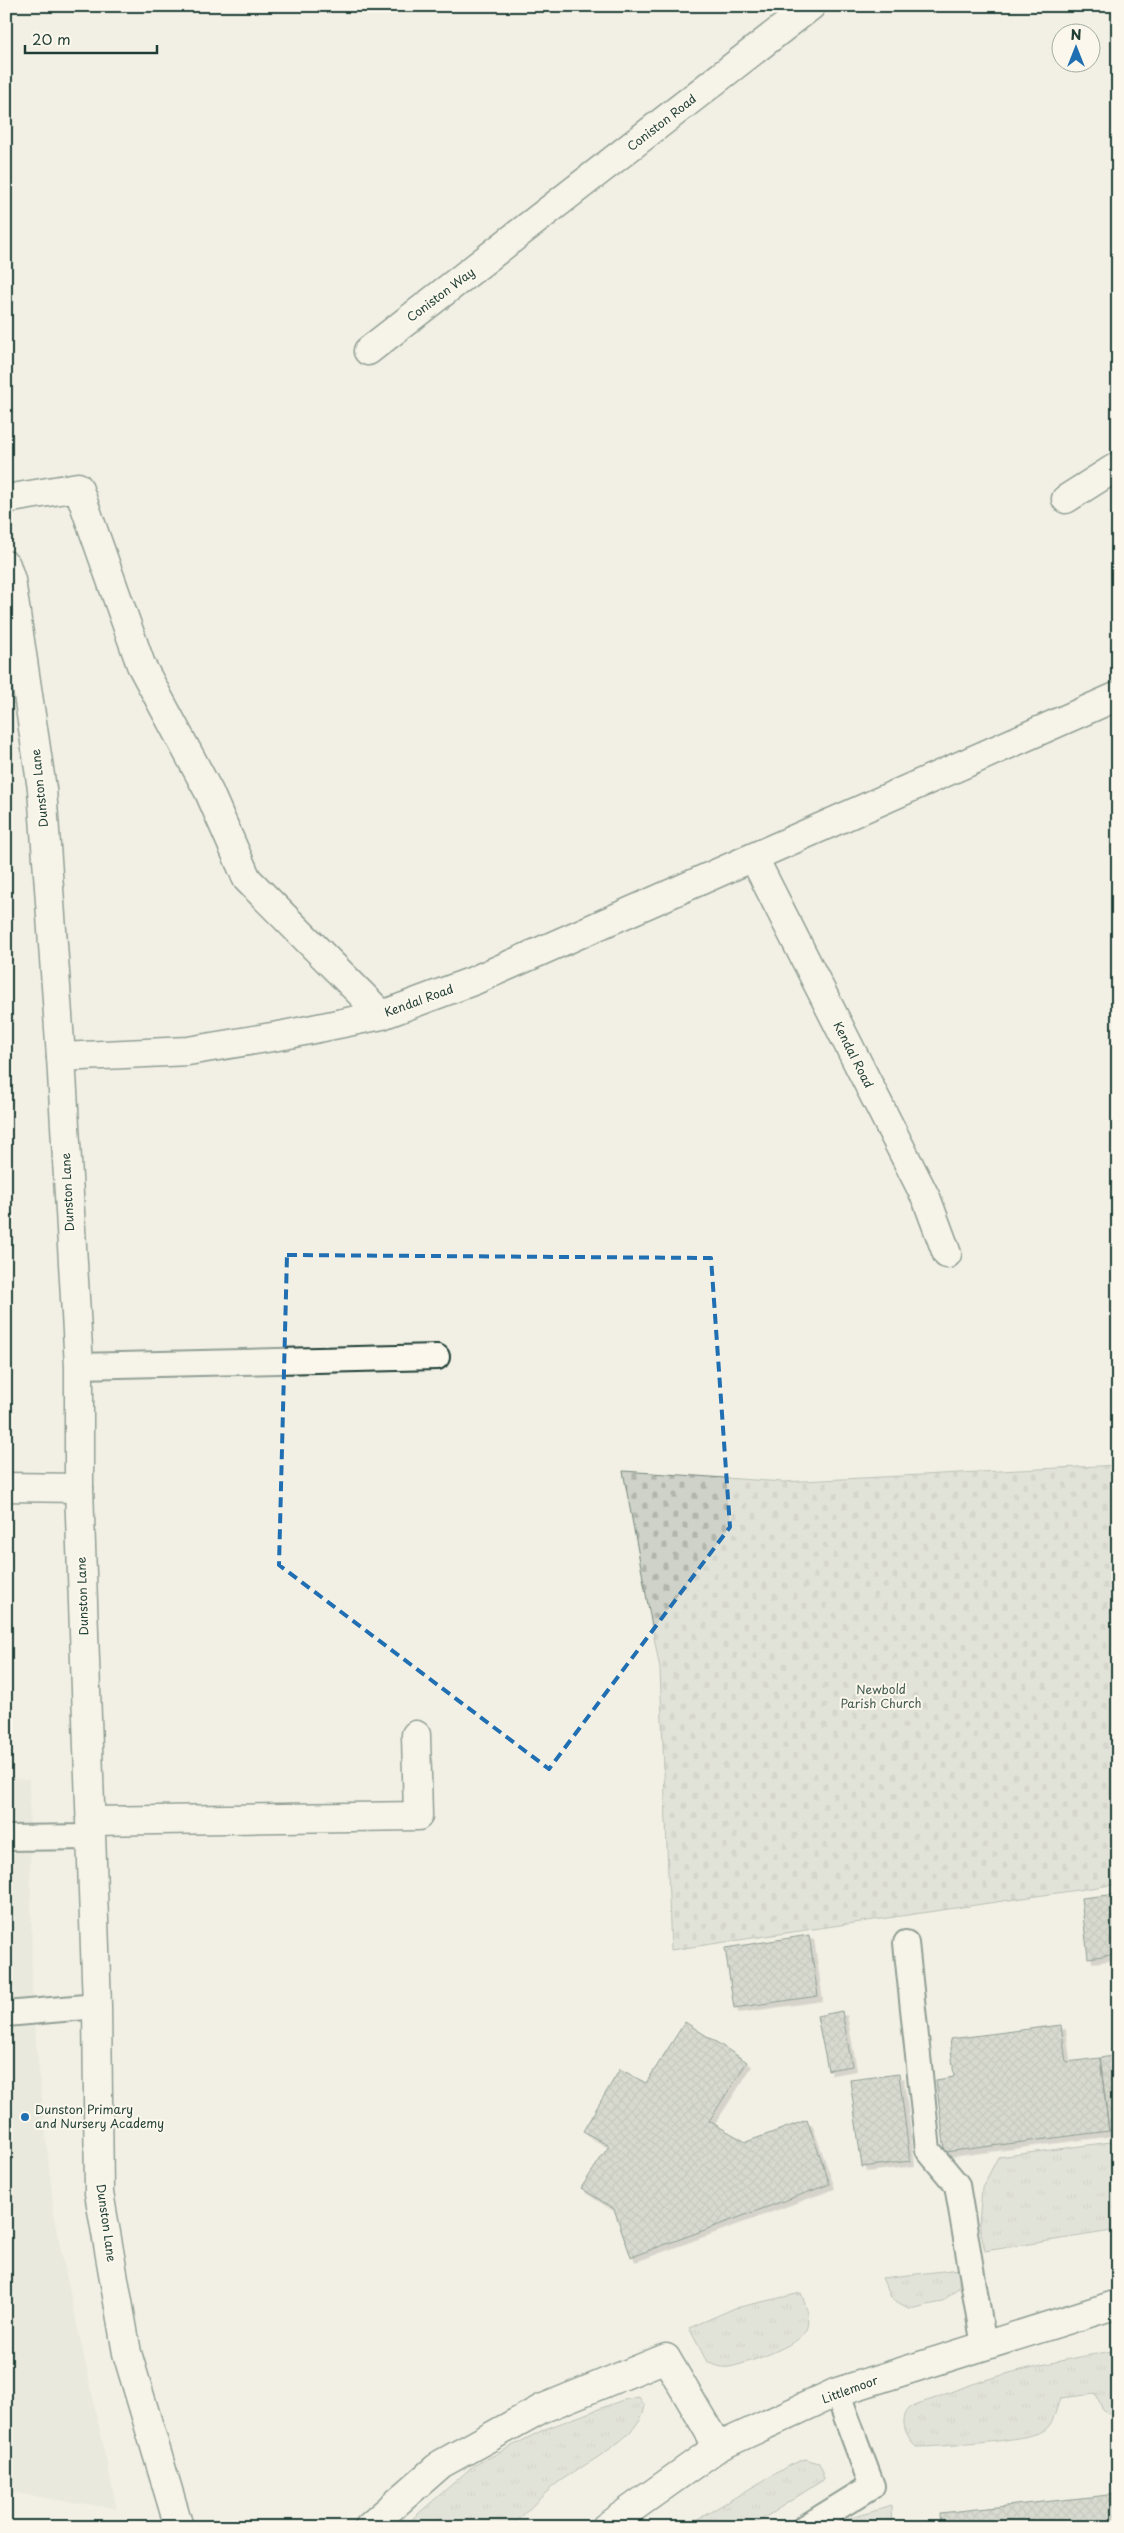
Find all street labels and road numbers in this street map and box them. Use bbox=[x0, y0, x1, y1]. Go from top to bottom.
street label: Coniston Road bbox=[623, 89, 700, 155]
street label: Coniston Way bbox=[403, 263, 478, 326]
street label: Dunston Lane bbox=[26, 748, 52, 828]
street label: Kendal Road bbox=[382, 979, 456, 1021]
street label: Kendal Road bbox=[829, 1018, 878, 1091]
street label: Dunston Lane bbox=[56, 1152, 78, 1232]
street label: Dunston Lane bbox=[72, 1556, 92, 1636]
street label: Dunston Lane bbox=[93, 2183, 121, 2263]
street label: Littlemoor bbox=[819, 2370, 881, 2408]

